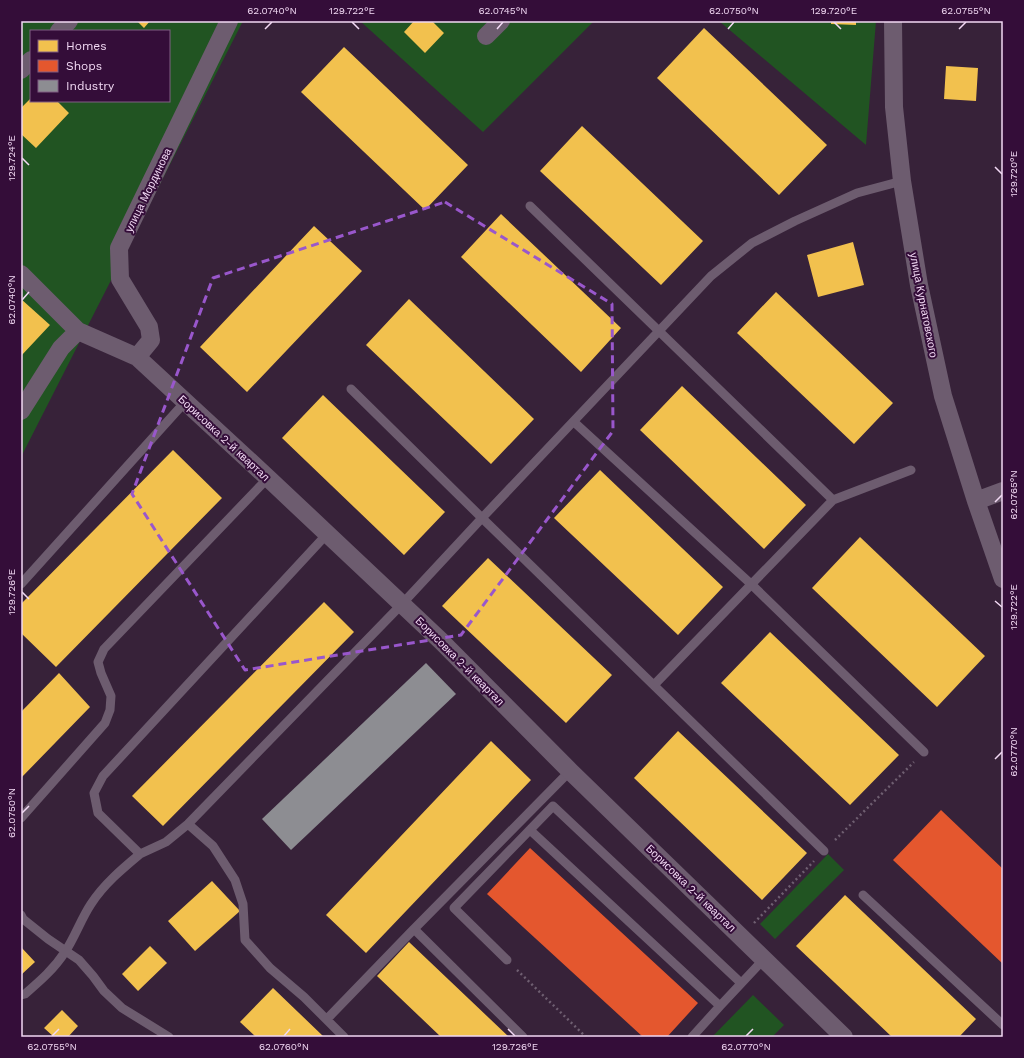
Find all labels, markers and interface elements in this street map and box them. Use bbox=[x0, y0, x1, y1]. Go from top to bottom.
text: 62.0740°N bbox=[247, 5, 297, 16]
text: 129.722°E bbox=[329, 5, 375, 16]
text: 62.0745°N bbox=[478, 5, 528, 16]
text: 62.0750°N bbox=[709, 5, 759, 16]
text: 129.720°E bbox=[811, 5, 857, 16]
text: 62.0755°N bbox=[941, 5, 991, 16]
legend bbox=[30, 30, 170, 102]
text: Homes bbox=[66, 39, 107, 53]
text: Shops bbox=[66, 59, 102, 73]
text: Industry bbox=[66, 79, 115, 93]
text: 129.724°E bbox=[6, 135, 17, 181]
street label: улица Мординова bbox=[122, 145, 175, 234]
text: 129.720°E bbox=[1008, 151, 1019, 197]
street label: улица Курнатовского bbox=[907, 251, 940, 359]
text: 62.0740°N bbox=[6, 275, 17, 325]
street label: Борисовка 2-й квартал bbox=[175, 393, 272, 484]
text: 62.0765°N bbox=[1008, 470, 1019, 520]
text: 129.726°E bbox=[6, 569, 17, 615]
text: 129.722°E bbox=[1008, 584, 1019, 630]
street label: Борисовка 2-й квартал bbox=[413, 614, 507, 708]
text: 62.0770°N bbox=[1008, 727, 1019, 777]
text: 62.0750°N bbox=[6, 788, 17, 838]
street label: Борисовка 2-й квартал bbox=[643, 842, 738, 935]
text: 62.0755°N bbox=[27, 1041, 77, 1052]
text: 62.0760°N bbox=[259, 1041, 309, 1052]
text: 129.726°E bbox=[492, 1041, 538, 1052]
text: 62.0770°N bbox=[721, 1041, 771, 1052]

